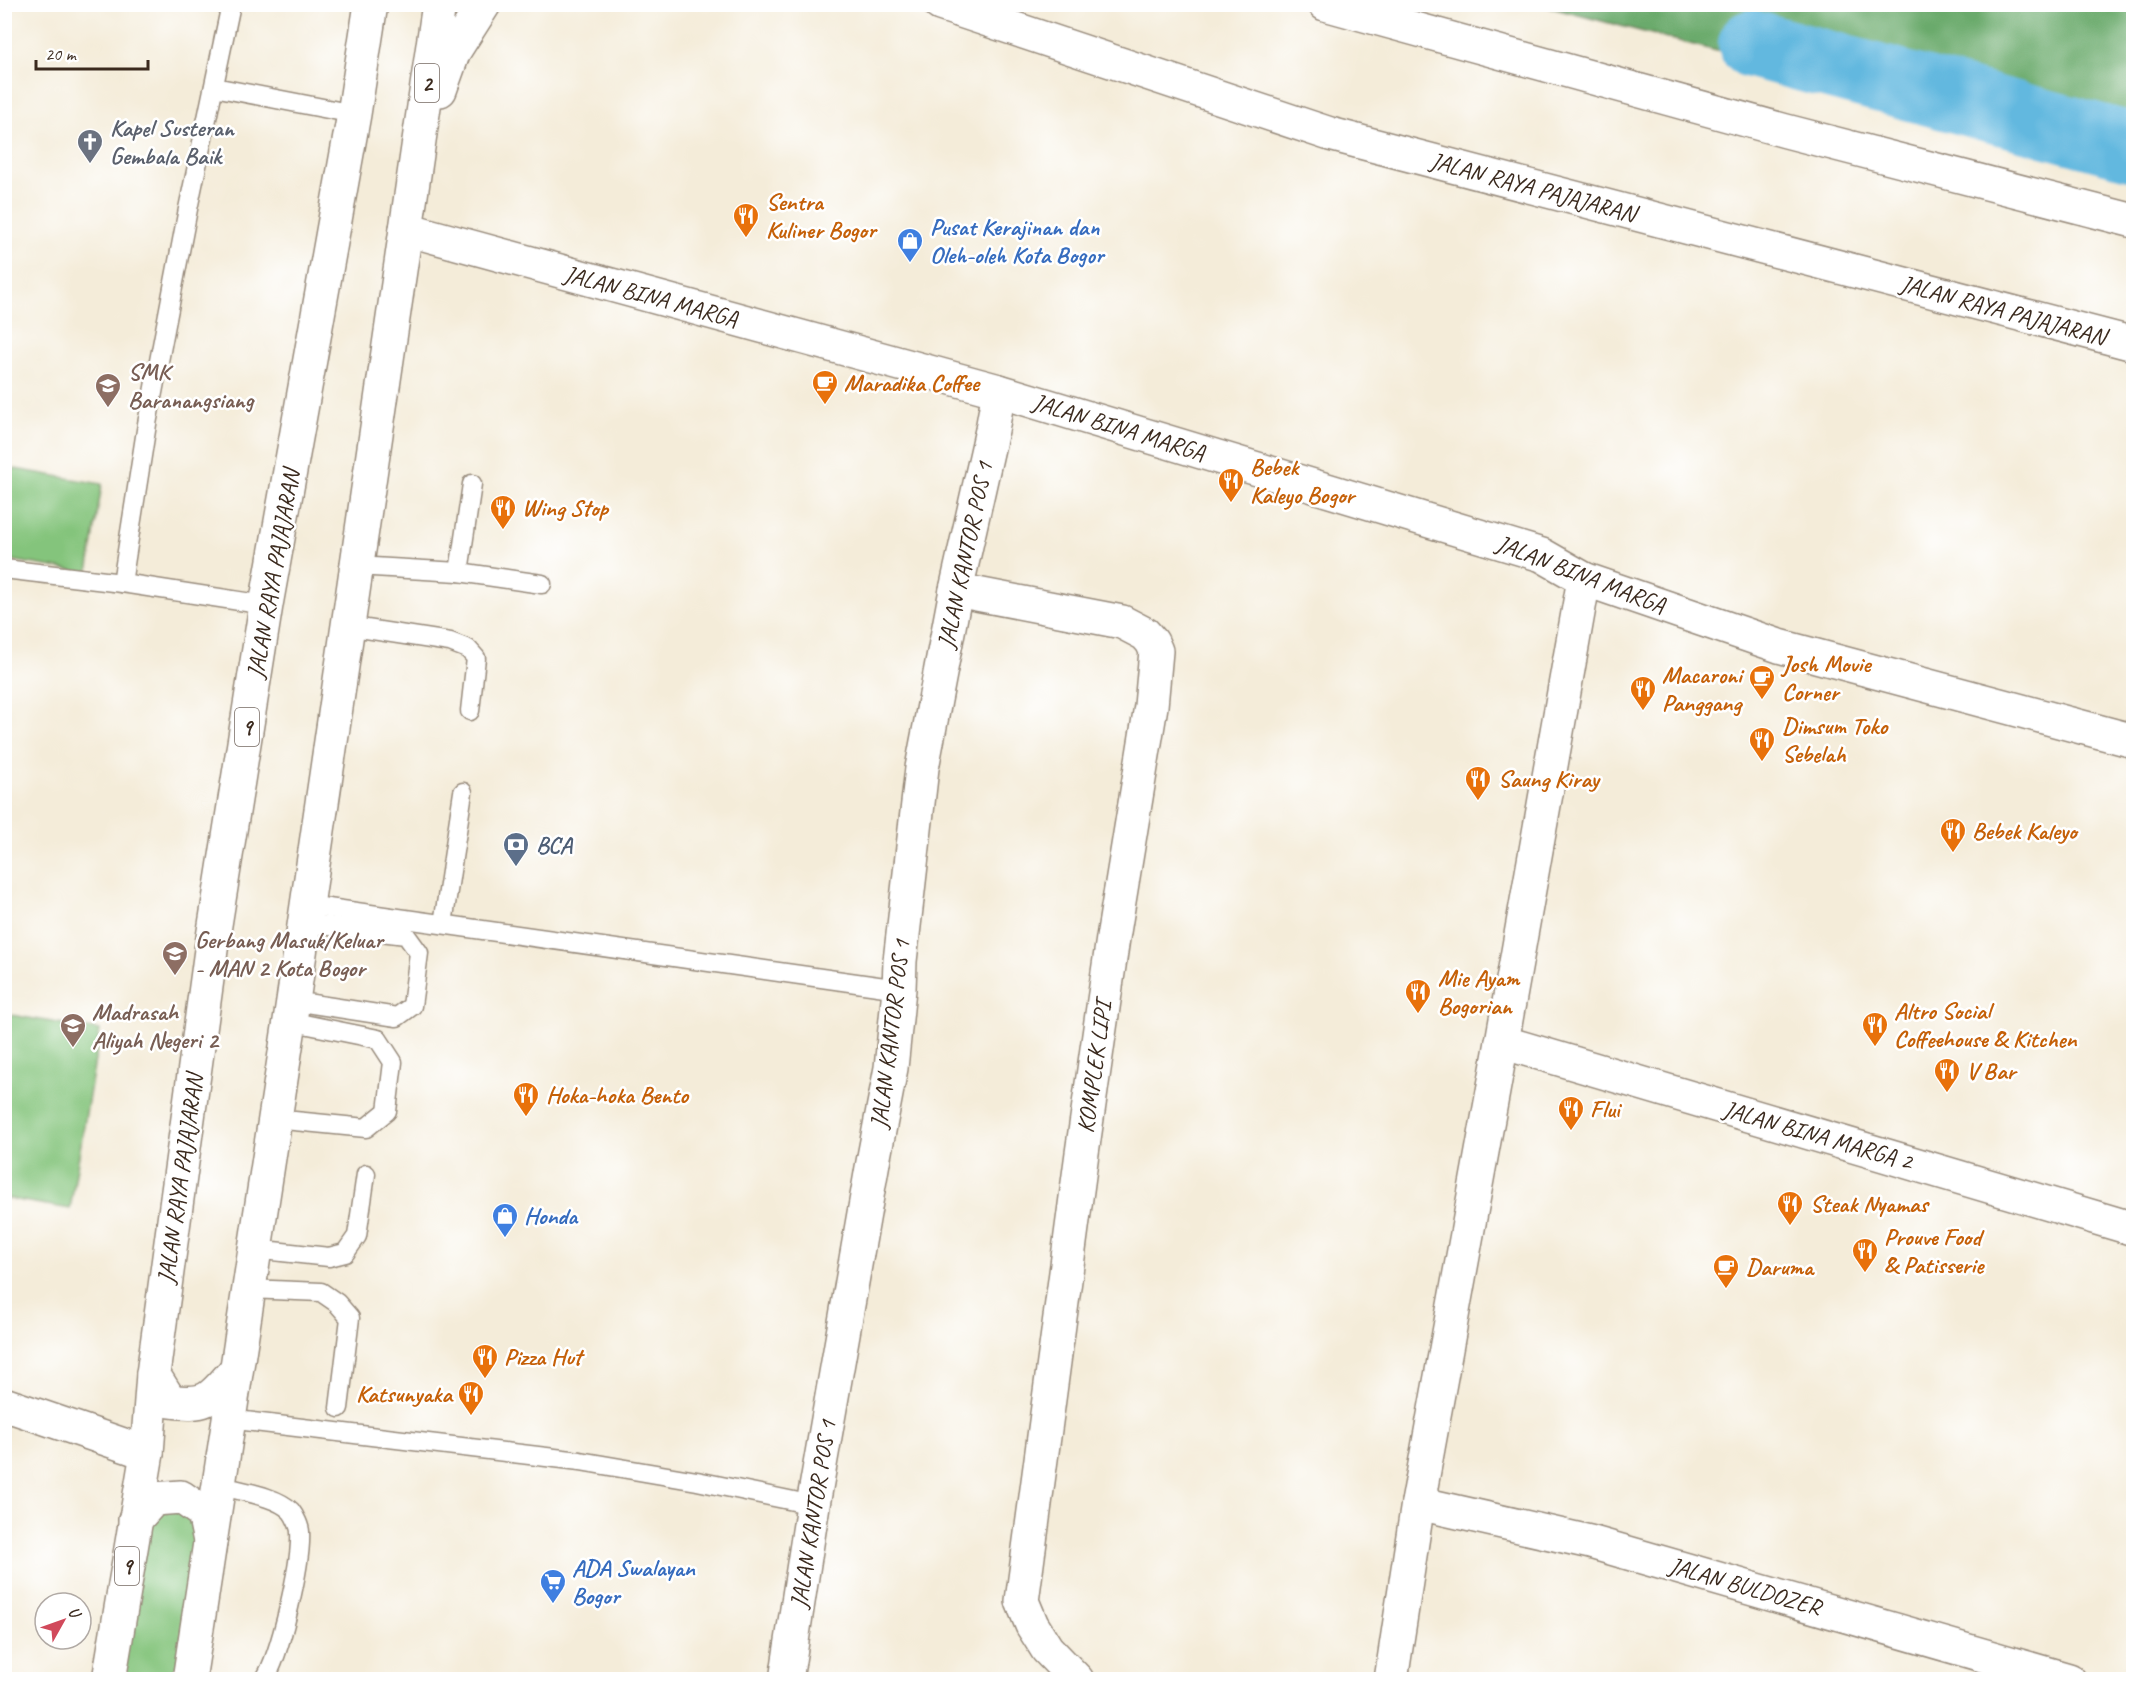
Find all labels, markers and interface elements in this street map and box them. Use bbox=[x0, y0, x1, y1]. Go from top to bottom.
scale bar bbox=[36, 33, 148, 71]
text: 20 m bbox=[45, 43, 78, 65]
road number: 2 bbox=[415, 64, 439, 102]
place label: Kapel Susteran Gembala Baik bbox=[110, 113, 236, 171]
church icon: Kapel Susteran Gembala Baik bbox=[75, 127, 105, 165]
street label: JALAN RAYA PAJAJARAN bbox=[1426, 145, 1642, 230]
place label: Sentra Kuliner Bogor bbox=[766, 187, 878, 245]
restaurant icon: Sentra Kuliner Bogor bbox=[731, 201, 761, 239]
place label: Pusat Kerajinan dan Oleh-oleh Kota Bogor bbox=[930, 212, 1106, 270]
shop icon: Pusat Kerajinan dan Oleh-oleh Kota Bogor bbox=[895, 226, 925, 264]
street label: JALAN BINA MARGA bbox=[560, 258, 742, 334]
street label: JALAN RAYA PAJAJARAN bbox=[1896, 268, 2112, 353]
place label: SMK Baranangsiang bbox=[128, 357, 256, 415]
cafe icon: Maradika Coffee bbox=[810, 368, 840, 406]
place label: Maradika Coffee bbox=[844, 368, 981, 398]
school or university icon: SMK Baranangsiang bbox=[93, 371, 123, 409]
street label: JALAN BINA MARGA bbox=[1028, 386, 1210, 468]
place label: Bebek Kaleyo Bogor bbox=[1250, 452, 1357, 510]
street label: JALAN KANTOR POS 1 bbox=[930, 458, 1000, 652]
street label: JALAN RAYA PAJAJARAN bbox=[240, 464, 307, 681]
restaurant icon: Bebek Kaleyo Bogor bbox=[1216, 466, 1246, 504]
restaurant icon: Wing Stop bbox=[488, 493, 518, 531]
place label: Wing Stop bbox=[522, 493, 610, 523]
street label: JALAN BINA MARGA bbox=[1491, 528, 1671, 620]
place label: Josh Movie Corner bbox=[1780, 649, 1872, 707]
place label: Macaroni Panggang bbox=[1662, 660, 1745, 718]
cafe icon: Josh Movie Corner bbox=[1747, 663, 1777, 701]
restaurant icon: Macaroni Panggang bbox=[1628, 674, 1658, 712]
road number: 9 bbox=[235, 708, 259, 746]
place label: Dimsum Toko Sebelah bbox=[1782, 711, 1890, 769]
restaurant icon: Dimsum Toko Sebelah bbox=[1747, 725, 1777, 763]
restaurant icon: Saung Kiray bbox=[1463, 764, 1493, 802]
place label: Saung Kiray bbox=[1498, 764, 1601, 794]
restaurant icon: Bebek Kaleyo bbox=[1938, 816, 1968, 854]
place label: Bebek Kaleyo bbox=[1972, 816, 2079, 846]
bank icon: BCA bbox=[501, 830, 531, 868]
place label: BCA bbox=[536, 830, 574, 860]
place label: Gerbang Masuk/Keluar - MAN 2 Kota Bogor bbox=[195, 925, 385, 983]
street label: JALAN KANTOR POS 1 bbox=[863, 937, 917, 1131]
school or university icon: Gerbang Masuk/Keluar - MAN 2 Kota Bogor bbox=[160, 939, 190, 977]
place label: Mie Ayam Bogorian bbox=[1438, 963, 1521, 1021]
restaurant icon: Mie Ayam Bogorian bbox=[1403, 977, 1433, 1015]
street label: KOMPLEK LIPI bbox=[1070, 994, 1119, 1135]
place label: Altro Social Coffeehouse & Kitchen bbox=[1894, 996, 2078, 1054]
place label: Madrasah Aliyah Negeri 2 bbox=[92, 997, 220, 1055]
restaurant icon: Altro Social Coffeehouse & Kitchen bbox=[1860, 1010, 1890, 1048]
school or university icon: Madrasah Aliyah Negeri 2 bbox=[58, 1011, 88, 1049]
restaurant icon: V Bar bbox=[1932, 1056, 1962, 1094]
place label: V Bar bbox=[1966, 1056, 2018, 1086]
street label: JALAN RAYA PAJAJARAN bbox=[150, 1069, 210, 1287]
restaurant icon: Hoka-hoka Bento bbox=[511, 1080, 541, 1118]
place label: Hoka-hoka Bento bbox=[546, 1080, 690, 1110]
street label: JALAN BINA MARGA 2 bbox=[1719, 1093, 1918, 1177]
restaurant icon: Flui bbox=[1556, 1094, 1586, 1132]
place label: Flui bbox=[1590, 1094, 1623, 1124]
restaurant icon: Steak Nyamas bbox=[1775, 1189, 1805, 1227]
place label: Steak Nyamas bbox=[1810, 1189, 1930, 1219]
shop icon: Honda bbox=[490, 1201, 520, 1239]
place label: Honda bbox=[524, 1201, 579, 1231]
place label: Prouve Food & Patisserie bbox=[1884, 1222, 1985, 1280]
restaurant icon: Prouve Food & Patisserie bbox=[1850, 1236, 1880, 1274]
cafe icon: Daruma bbox=[1711, 1252, 1741, 1290]
place label: Daruma bbox=[1746, 1252, 1815, 1282]
restaurant icon: Pizza Hut bbox=[470, 1342, 500, 1380]
place label: Pizza Hut bbox=[504, 1342, 586, 1372]
place label: Katsunyaka bbox=[356, 1379, 454, 1409]
restaurant icon: Katsunyaka bbox=[456, 1379, 486, 1417]
street label: JALAN KANTOR POS 1 bbox=[783, 1417, 843, 1611]
road number: 9 bbox=[115, 1547, 139, 1585]
street label: JALAN BULDOZER bbox=[1665, 1550, 1826, 1623]
place label: ADA Swalayan Bogor bbox=[572, 1553, 696, 1611]
supermarket icon: ADA Swalayan Bogor bbox=[538, 1567, 568, 1605]
north arrow bbox=[33, 1591, 93, 1651]
text: U bbox=[64, 1603, 86, 1624]

